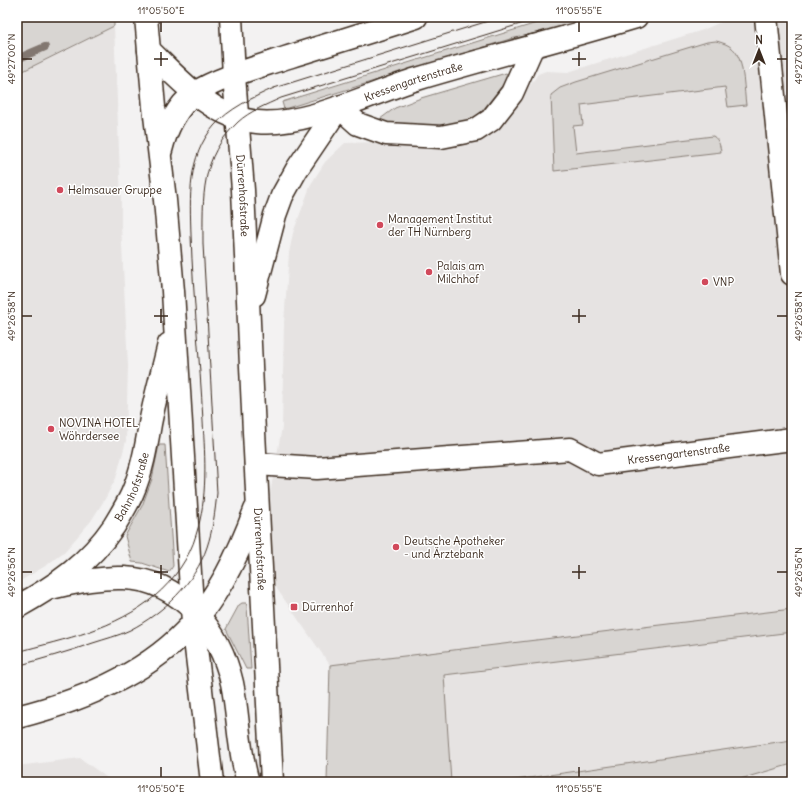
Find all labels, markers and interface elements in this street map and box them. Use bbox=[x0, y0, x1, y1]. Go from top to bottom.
text: 11°05'50"E bbox=[137, 4, 185, 17]
text: 11°05'55"E bbox=[556, 4, 602, 17]
north arrow bbox=[739, 30, 779, 70]
text: N bbox=[755, 33, 763, 47]
text: 49°27'00"N bbox=[5, 34, 18, 84]
text: 49°27'00"N bbox=[792, 34, 805, 84]
street label: Kressengartenstraße bbox=[362, 59, 464, 105]
street label: Dürrenhofstraße bbox=[233, 154, 252, 237]
place label: Helmsauer Gruppe bbox=[68, 183, 162, 197]
marker: Helmsauer Gruppe bbox=[55, 185, 65, 195]
place label: Management Institut der TH Nürnberg bbox=[388, 212, 492, 239]
marker: Management Institut der TH Nürnberg bbox=[375, 220, 385, 230]
place label: Palais am Milchhof bbox=[437, 259, 485, 286]
marker: Palais am Milchhof bbox=[424, 267, 434, 277]
place label: VNP bbox=[713, 275, 734, 289]
marker: VNP bbox=[700, 277, 710, 287]
text: 49°26'58"N bbox=[5, 291, 18, 341]
text: 49°26'58"N bbox=[792, 291, 805, 341]
place label: NOVINA HOTEL Wöhrdersee bbox=[59, 416, 138, 443]
marker: NOVINA HOTEL Wöhrdersee bbox=[46, 424, 56, 434]
street label: Kressengartenstraße bbox=[627, 440, 731, 467]
street label: Bahnhofstraße bbox=[111, 451, 152, 524]
street label: Dürrenhofstraße bbox=[251, 508, 269, 591]
place label: Deutsche Apotheker - und Ärztebank bbox=[404, 534, 505, 561]
marker: Deutsche Apotheker - und Ärztebank bbox=[391, 542, 401, 552]
text: 49°26'56"N bbox=[5, 547, 18, 597]
text: 49°26'56"N bbox=[792, 547, 805, 597]
place label: Dürrenhof bbox=[302, 600, 354, 614]
marker: Dürrenhof bbox=[289, 602, 299, 612]
text: 11°05'50"E bbox=[137, 782, 185, 795]
text: 11°05'55"E bbox=[556, 782, 602, 795]

